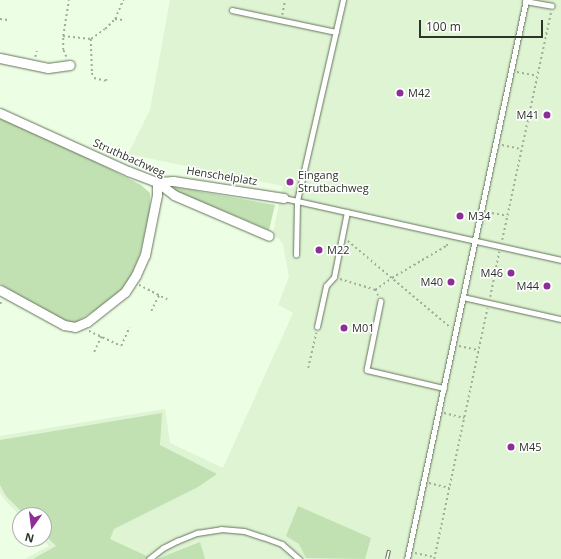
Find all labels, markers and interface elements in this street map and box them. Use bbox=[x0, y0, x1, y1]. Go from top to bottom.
scale bar bbox=[421, 12, 545, 38]
text: 100 m bbox=[426, 18, 461, 35]
place label: M42 bbox=[408, 86, 430, 100]
marker: M42 bbox=[395, 88, 405, 98]
place label: M41 bbox=[517, 108, 539, 122]
marker: M41 bbox=[542, 110, 552, 120]
street label: Struthbachweg bbox=[91, 136, 167, 180]
street label: Henschelplatz bbox=[185, 164, 259, 188]
place label: Eingang Strutbachweg bbox=[298, 169, 369, 195]
marker: Eingang Strutbachweg bbox=[285, 177, 295, 187]
place label: M34 bbox=[468, 209, 490, 223]
marker: M34 bbox=[455, 211, 465, 221]
place label: M22 bbox=[327, 243, 349, 257]
marker: M22 bbox=[314, 245, 324, 255]
place label: M46 bbox=[481, 266, 503, 280]
marker: M46 bbox=[506, 268, 516, 278]
place label: M40 bbox=[421, 275, 443, 289]
marker: M40 bbox=[446, 277, 456, 287]
place label: M44 bbox=[517, 279, 539, 293]
marker: M44 bbox=[542, 281, 552, 291]
place label: M01 bbox=[352, 321, 374, 335]
marker: M01 bbox=[339, 323, 349, 333]
place label: M45 bbox=[519, 440, 541, 454]
marker: M45 bbox=[506, 442, 516, 452]
north arrow bbox=[12, 507, 52, 547]
text: N bbox=[23, 530, 35, 547]

